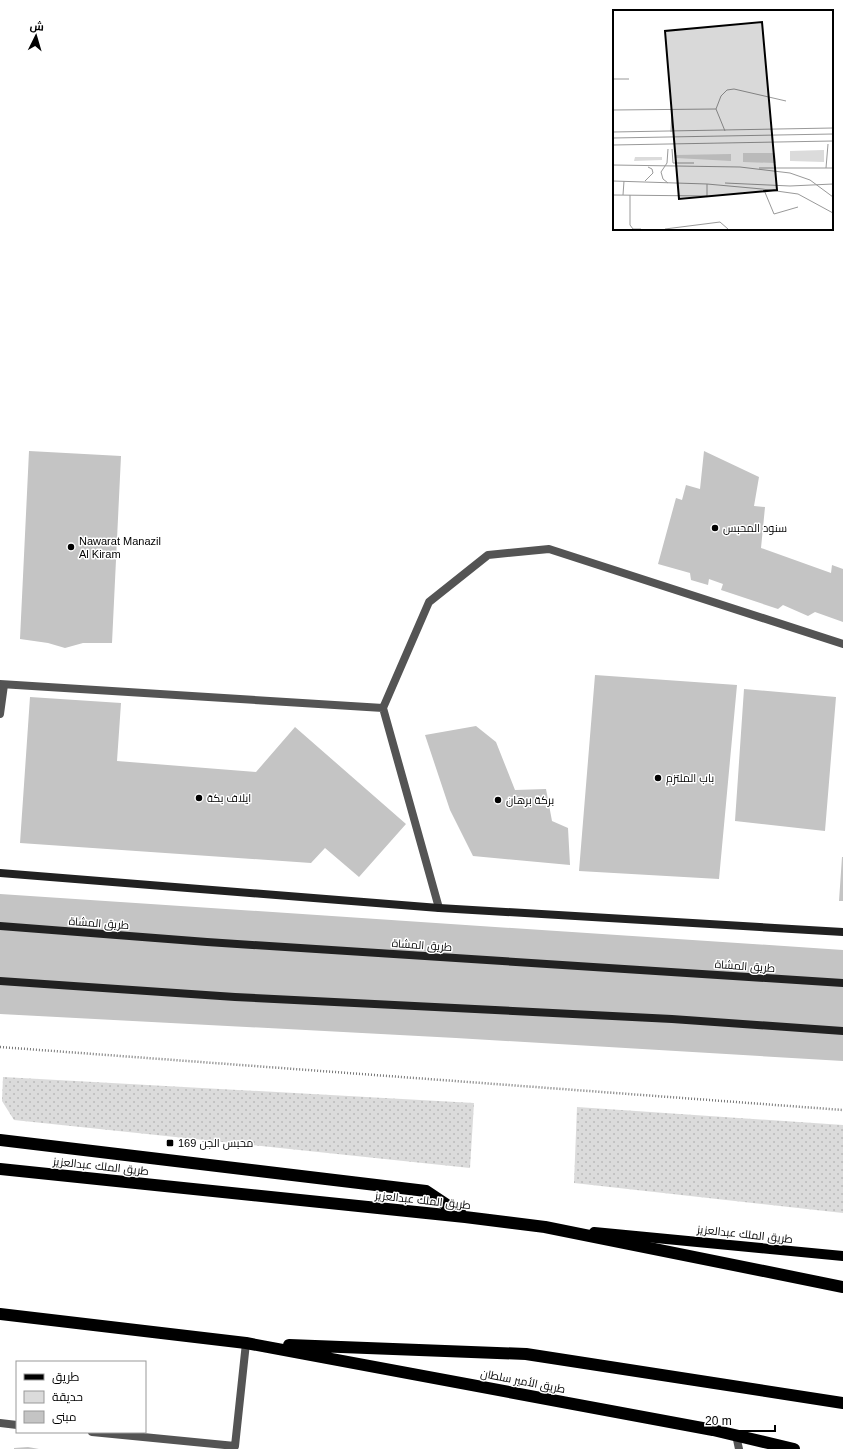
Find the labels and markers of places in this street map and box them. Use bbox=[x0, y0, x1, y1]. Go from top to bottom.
place label: سنود المحبس bbox=[723, 522, 787, 535]
marker: سنود المحبس bbox=[710, 523, 720, 533]
place label: Nawarat Manazil Al Kiram bbox=[79, 535, 161, 560]
marker: Nawarat Manazil Al Kiram bbox=[66, 542, 76, 552]
place label: باب الملتزم bbox=[666, 772, 714, 786]
marker: باب الملتزم bbox=[653, 773, 663, 783]
place label: ايلاف بكة bbox=[207, 792, 251, 804]
marker: ايلاف بكة bbox=[194, 793, 204, 803]
place label: بركة برهان bbox=[506, 794, 554, 807]
marker: بركة برهان bbox=[493, 795, 503, 805]
place label: محبس الجن 169 bbox=[178, 1137, 253, 1150]
marker: محبس الجن 169 bbox=[165, 1138, 175, 1148]

